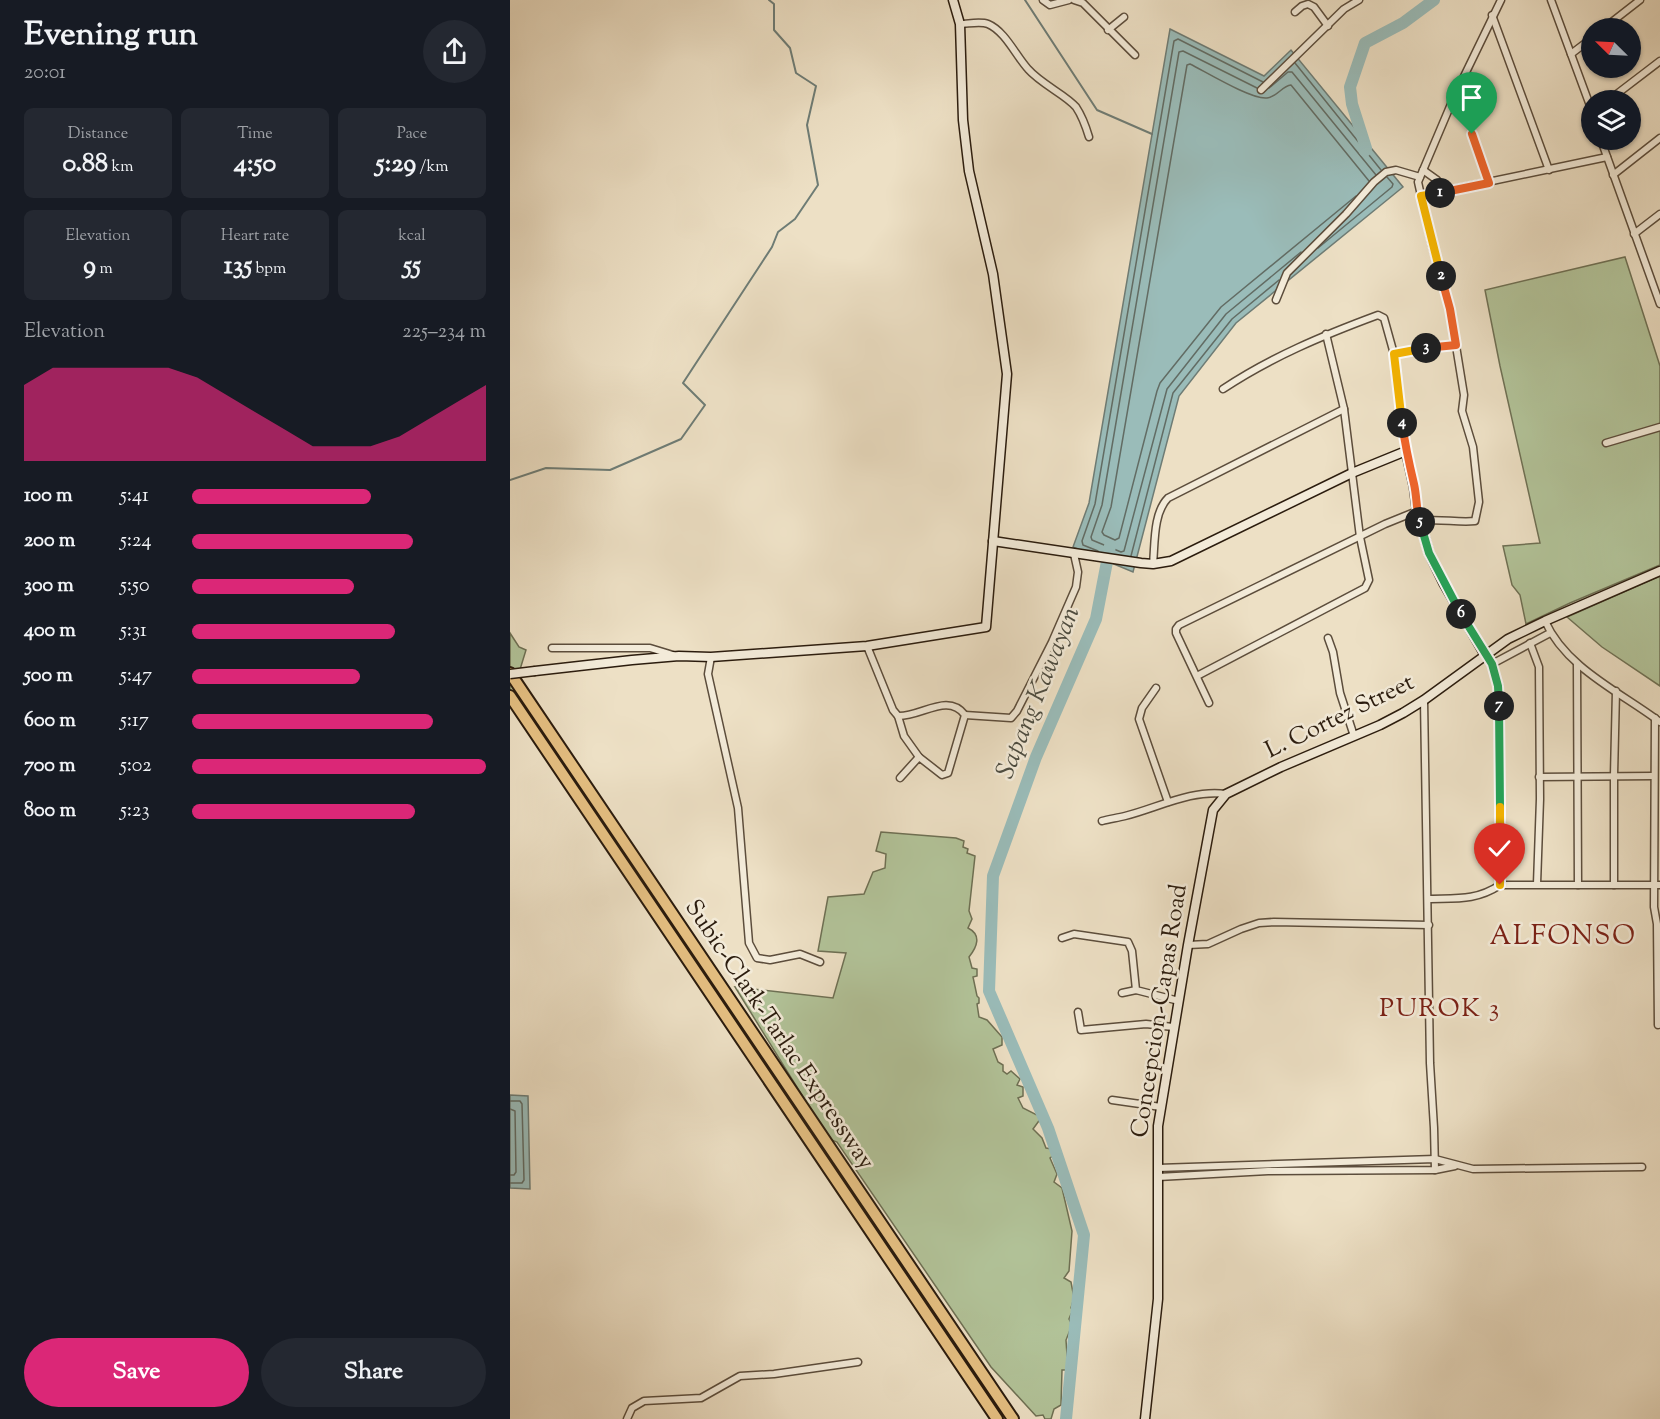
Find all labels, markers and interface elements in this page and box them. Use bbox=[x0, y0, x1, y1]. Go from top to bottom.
text: Evening run bbox=[24, 12, 198, 60]
north arrow bbox=[1581, 18, 1641, 78]
map controls bbox=[1581, 18, 1641, 150]
button: share bbox=[423, 20, 486, 83]
text: 20:01 bbox=[24, 59, 66, 88]
pin bbox=[1446, 72, 1497, 134]
icon: arrive bbox=[1455, 81, 1488, 114]
button: layers bbox=[1581, 90, 1641, 150]
text: Distance bbox=[68, 123, 128, 146]
text: Time bbox=[237, 123, 273, 146]
text: Pace bbox=[397, 123, 427, 146]
text: 0.88 bbox=[63, 146, 108, 183]
text: 4:50 bbox=[234, 146, 276, 183]
text: 5:29 bbox=[376, 146, 416, 183]
text: km bbox=[108, 156, 133, 179]
text: /km bbox=[416, 156, 448, 179]
pin: 1 bbox=[1425, 178, 1455, 208]
text: 1 bbox=[1437, 181, 1443, 204]
text: Elevation bbox=[66, 225, 130, 248]
text: Heart rate bbox=[221, 225, 289, 248]
text: kcal bbox=[398, 225, 426, 248]
text: 9 bbox=[83, 248, 96, 285]
text: 135 bbox=[224, 248, 252, 285]
text: 55 bbox=[403, 248, 421, 285]
text: m bbox=[96, 258, 113, 281]
text: bpm bbox=[252, 258, 286, 281]
pin: 2 bbox=[1426, 261, 1456, 291]
text: 2 bbox=[1437, 264, 1445, 287]
text: Elevation bbox=[24, 318, 105, 347]
text: 225–234 m bbox=[402, 318, 486, 347]
pin: 3 bbox=[1411, 333, 1441, 363]
text: 3 bbox=[1423, 336, 1429, 359]
pin: 4 bbox=[1387, 408, 1417, 438]
text: 4 bbox=[1398, 411, 1406, 434]
text: 100 m bbox=[24, 482, 73, 511]
text: 5:41 bbox=[120, 482, 149, 511]
pin: 5 bbox=[1405, 507, 1435, 537]
text: 5 bbox=[1417, 510, 1423, 533]
text: 200 m bbox=[24, 527, 75, 556]
text: 5:24 bbox=[120, 527, 151, 556]
text: 300 m bbox=[24, 572, 74, 601]
text: 5:50 bbox=[120, 572, 149, 601]
pin: 6 bbox=[1446, 599, 1476, 629]
water label: Sapang Kawayan bbox=[988, 601, 1090, 784]
text: 6 bbox=[1457, 602, 1465, 625]
text: 400 m bbox=[24, 617, 76, 646]
text: 5:31 bbox=[120, 617, 147, 646]
text: 500 m bbox=[24, 662, 73, 691]
text: 5:47 bbox=[120, 662, 152, 691]
street label: L. Cortez Street bbox=[1260, 666, 1420, 768]
pin: 7 bbox=[1484, 691, 1514, 721]
text: 7 bbox=[1495, 694, 1503, 717]
text: 600 m bbox=[24, 707, 76, 736]
text: 5:17 bbox=[120, 707, 149, 736]
text: 700 m bbox=[24, 752, 76, 781]
text: 5:02 bbox=[120, 752, 152, 781]
text: 800 m bbox=[24, 797, 76, 826]
text: 5:23 bbox=[120, 797, 149, 826]
pin bbox=[1474, 823, 1525, 885]
icon: check bbox=[1483, 832, 1516, 865]
street label: Concepcion-Capas Road bbox=[1123, 881, 1197, 1140]
street label: Subic-Clark-Tarlac Expressway bbox=[676, 893, 882, 1177]
district label: ALFONSO bbox=[1490, 918, 1636, 957]
district label: PUROK 3 bbox=[1379, 991, 1501, 1028]
button: Save bbox=[24, 1338, 249, 1407]
button: Share bbox=[261, 1338, 486, 1407]

